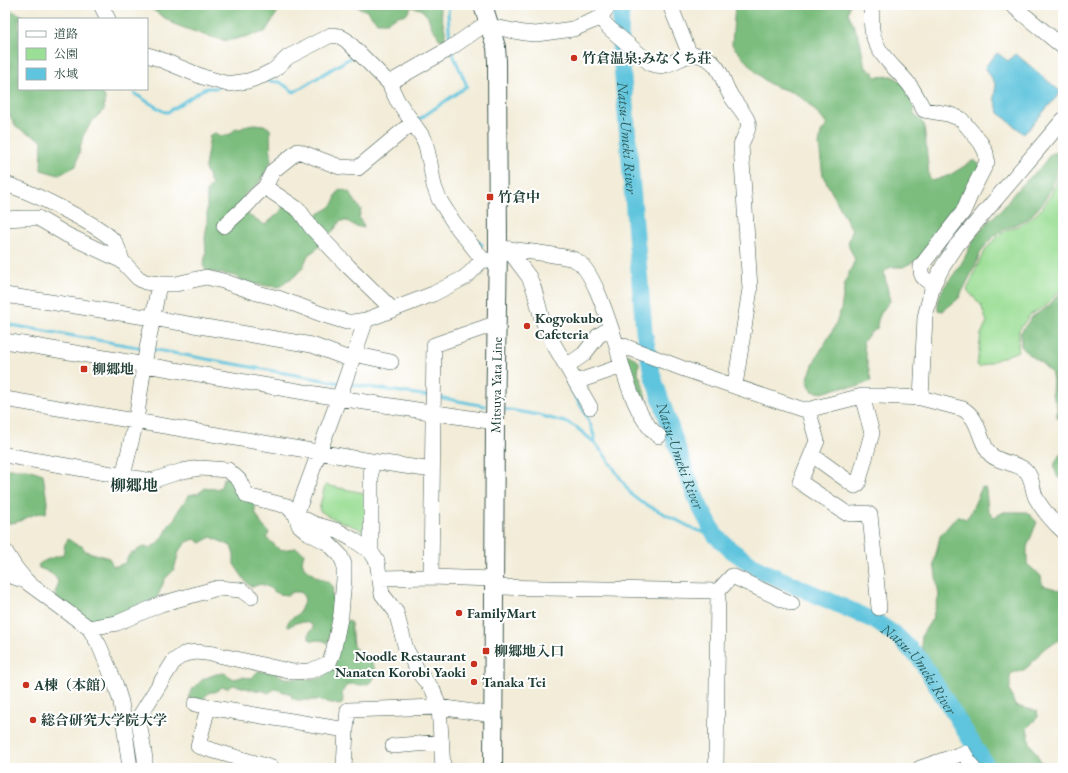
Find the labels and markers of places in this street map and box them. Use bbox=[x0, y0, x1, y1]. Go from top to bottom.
place label: 竹倉温泉;みなくち荘 bbox=[582, 49, 711, 67]
marker: 竹倉温泉;みなくち荘 bbox=[569, 53, 579, 63]
place label: 竹倉中 bbox=[498, 188, 540, 206]
marker: 竹倉中 bbox=[485, 192, 495, 202]
place label: Kogyokubo Cafeteria bbox=[535, 309, 603, 343]
marker: Kogyokubo Cafeteria bbox=[522, 321, 532, 331]
place label: 柳郷地 bbox=[92, 360, 134, 378]
marker: 柳郷地 bbox=[79, 364, 89, 374]
place label: FamilyMart bbox=[467, 604, 537, 622]
marker: FamilyMart bbox=[454, 608, 464, 618]
place label: 柳郷地入口 bbox=[494, 642, 564, 660]
marker: 柳郷地入口 bbox=[481, 646, 491, 656]
place label: Noodle Restaurant Nanaten Korobi Yaoki bbox=[335, 647, 467, 681]
marker: Noodle Restaurant Nanaten Korobi Yaoki bbox=[469, 659, 479, 669]
place label: Tanaka Tei bbox=[482, 673, 546, 691]
place label: A棟（本館） bbox=[33, 676, 114, 694]
marker: Tanaka Tei bbox=[469, 677, 479, 687]
marker: A棟（本館） bbox=[21, 680, 31, 690]
place label: 総合研究大学院大学 bbox=[41, 711, 167, 729]
marker: 総合研究大学院大学 bbox=[28, 715, 38, 725]

